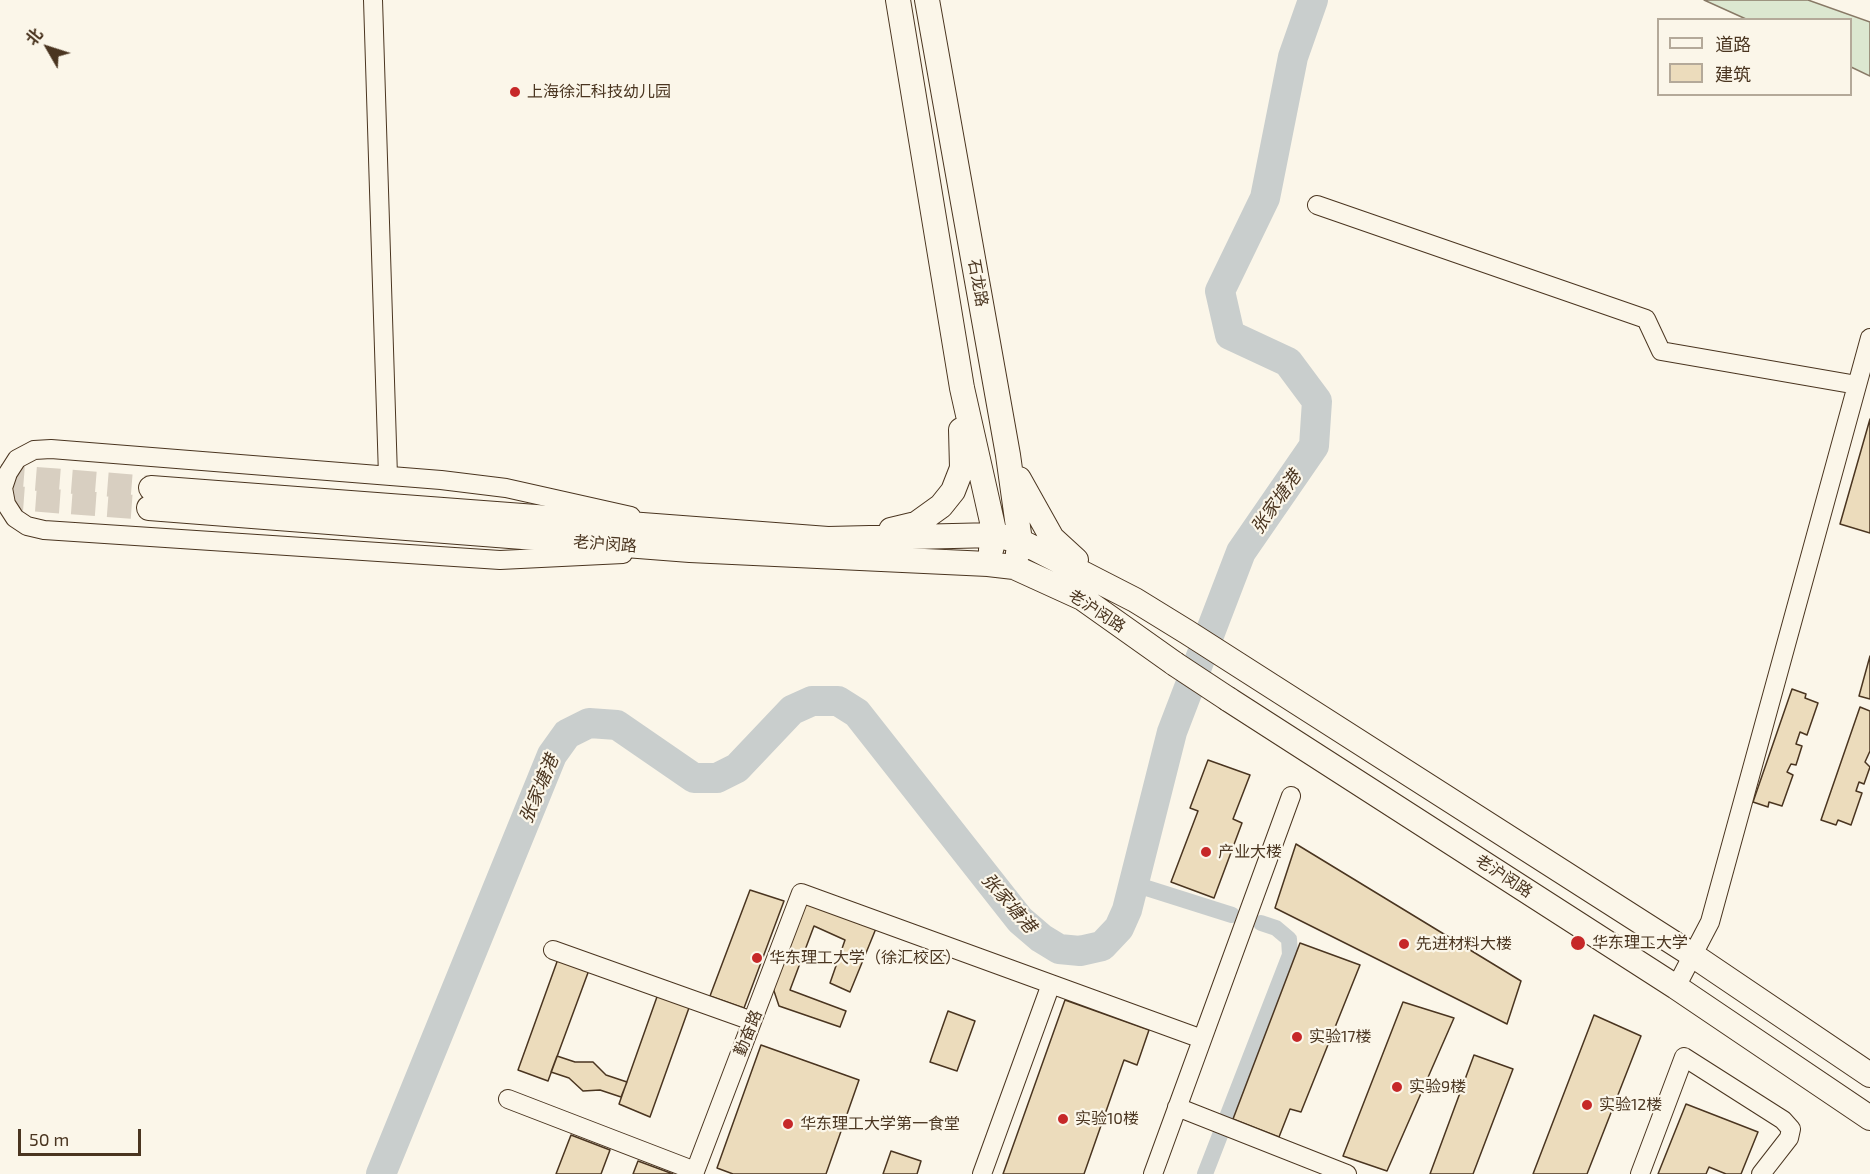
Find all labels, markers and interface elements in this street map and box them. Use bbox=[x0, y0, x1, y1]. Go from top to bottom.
north arrow bbox=[18, 18, 78, 78]
legend bbox=[1657, 18, 1852, 96]
text: 北 bbox=[21, 24, 46, 49]
text: 道路 bbox=[1715, 33, 1751, 55]
text: 建筑 bbox=[1715, 63, 1751, 85]
place label: 上海徐汇科技幼儿园 bbox=[527, 82, 671, 102]
marker: 上海徐汇科技幼儿园 bbox=[508, 85, 522, 99]
street label: 石龙路 bbox=[964, 258, 992, 308]
water label: 张家塘港 bbox=[1247, 466, 1305, 538]
street label: 老沪闵路 bbox=[572, 532, 638, 556]
street label: 老沪闵路 bbox=[1065, 586, 1129, 636]
water label: 张家塘港 bbox=[515, 752, 563, 826]
place label: 产业大楼 bbox=[1218, 842, 1282, 862]
marker: 产业大楼 bbox=[1199, 845, 1213, 859]
street label: 老沪闵路 bbox=[1472, 851, 1536, 901]
water label: 张家塘港 bbox=[977, 869, 1041, 937]
place label: 华东理工大学 bbox=[1592, 933, 1688, 953]
place label: 先进材料大楼 bbox=[1416, 934, 1512, 954]
marker: 华东理工大学 bbox=[1569, 934, 1587, 952]
marker: 先进材料大楼 bbox=[1397, 937, 1411, 951]
place label: 华东理工大学（徐汇校区） bbox=[769, 948, 961, 968]
marker: 华东理工大学（徐汇校区） bbox=[750, 951, 764, 965]
street label: 勤奋路 bbox=[730, 1007, 766, 1059]
place label: 实验17楼 bbox=[1309, 1027, 1372, 1047]
marker: 实验17楼 bbox=[1290, 1030, 1304, 1044]
place label: 实验9楼 bbox=[1409, 1077, 1466, 1097]
marker: 实验9楼 bbox=[1390, 1080, 1404, 1094]
place label: 实验12楼 bbox=[1599, 1095, 1662, 1115]
marker: 实验12楼 bbox=[1580, 1098, 1594, 1112]
place label: 实验10楼 bbox=[1075, 1109, 1139, 1129]
marker: 实验10楼 bbox=[1056, 1112, 1070, 1126]
place label: 华东理工大学第一食堂 bbox=[800, 1114, 960, 1134]
scale bar bbox=[21, 1117, 144, 1155]
marker: 华东理工大学第一食堂 bbox=[781, 1117, 795, 1131]
text: 50 m bbox=[29, 1128, 69, 1150]

